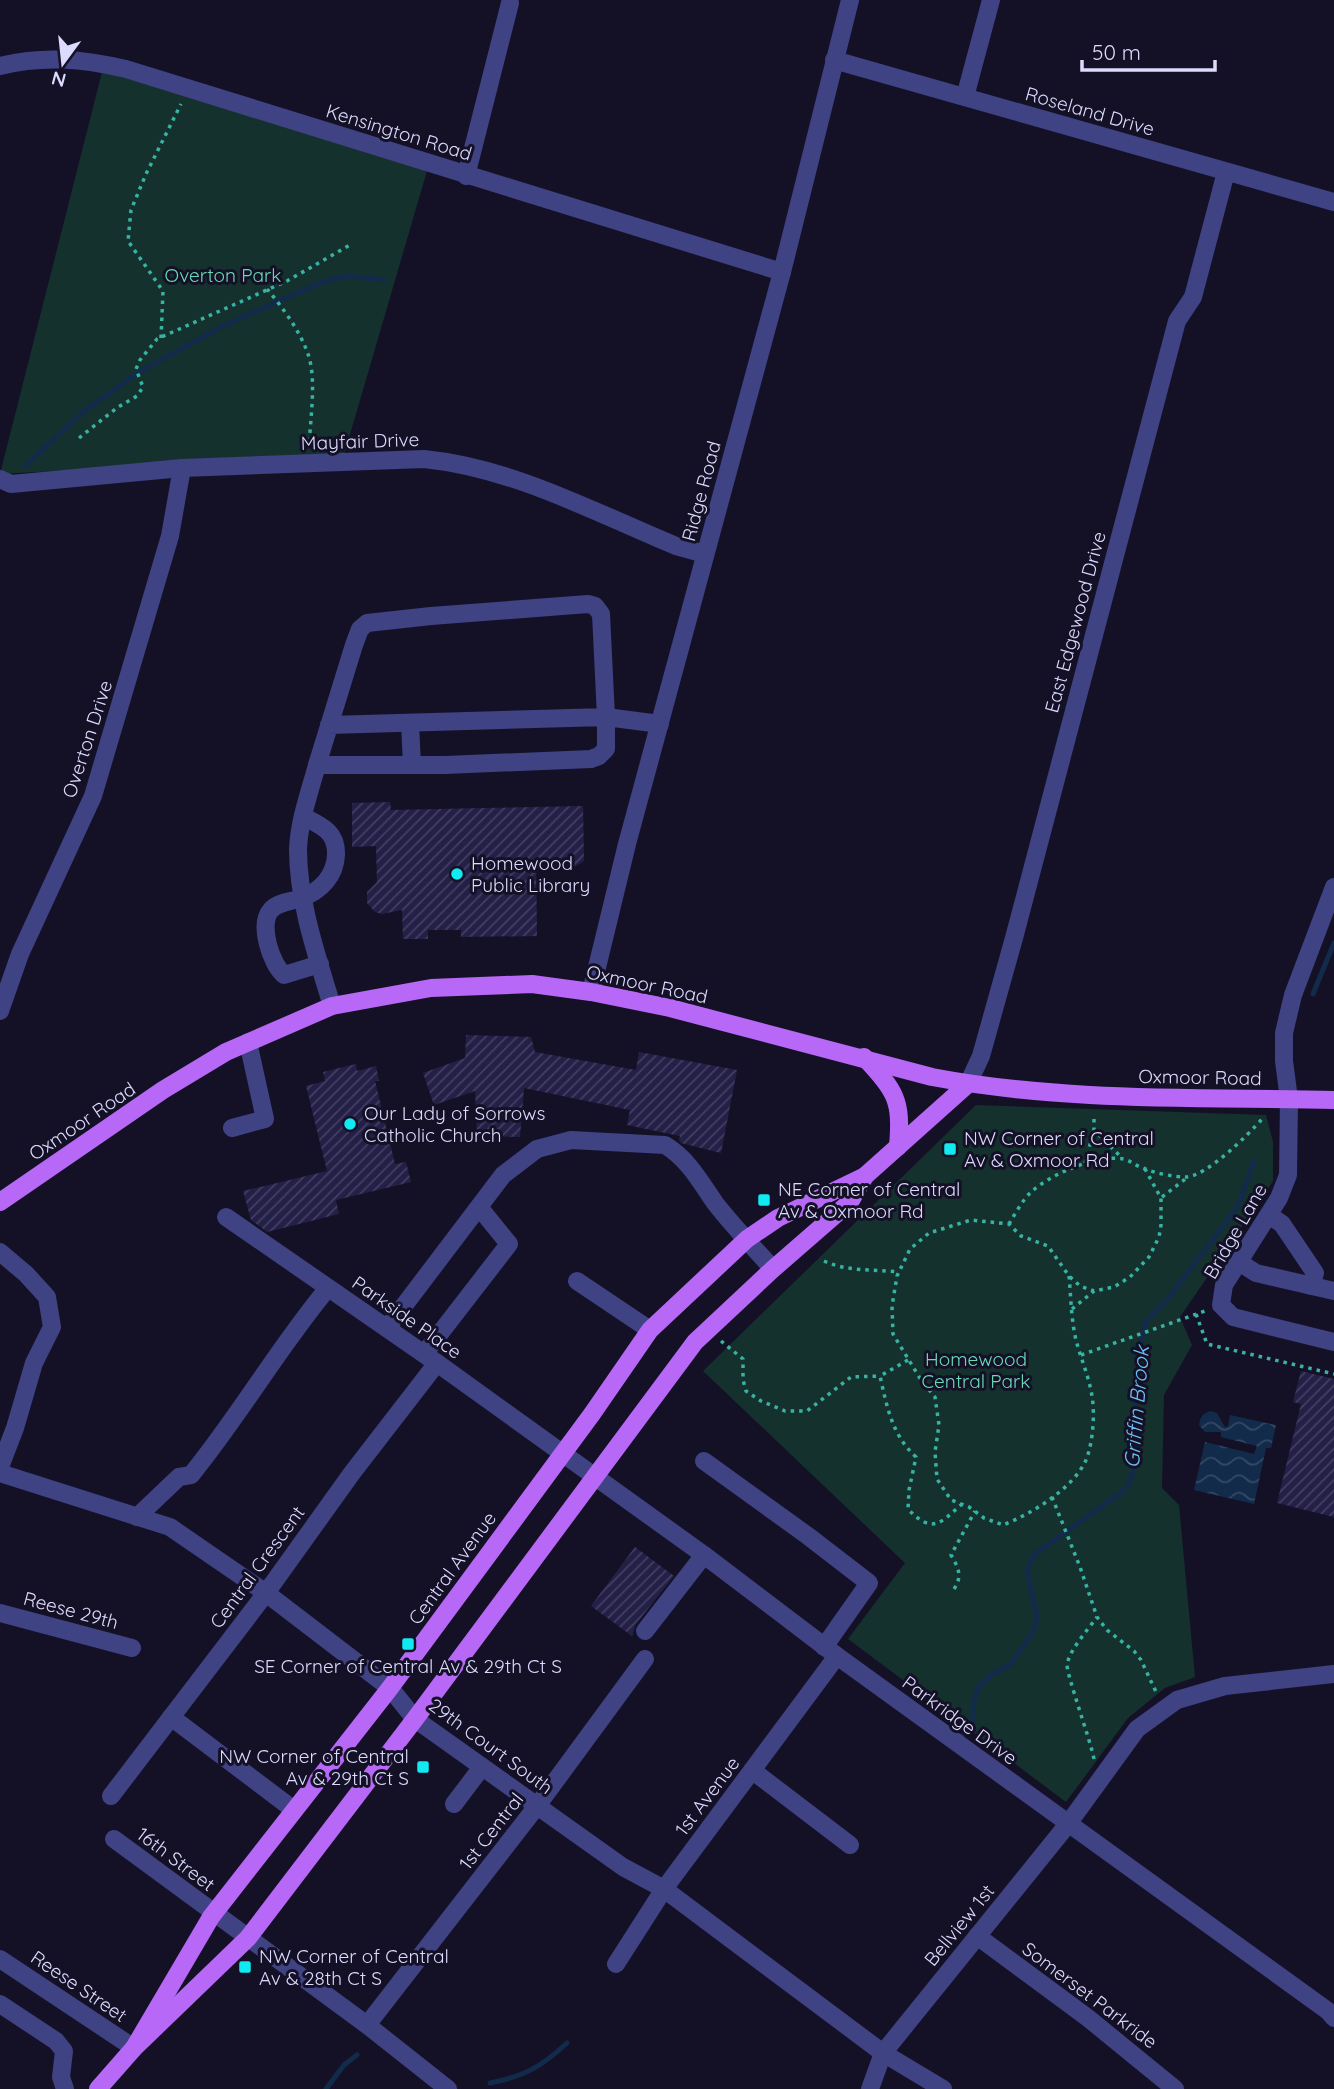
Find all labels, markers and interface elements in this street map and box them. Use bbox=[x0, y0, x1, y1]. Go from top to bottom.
north arrow bbox=[28, 28, 98, 98]
scale bar bbox=[1082, 28, 1215, 72]
text: 50 m bbox=[1092, 39, 1141, 65]
text: N bbox=[49, 66, 68, 93]
street label: Roseland Drive bbox=[1023, 81, 1157, 141]
street label: Kensington Road bbox=[323, 98, 475, 166]
park label: Overton Park bbox=[165, 263, 281, 287]
street label: Mayfair Drive bbox=[300, 427, 420, 455]
street label: Ridge Road bbox=[676, 438, 726, 544]
street label: East Edgewood Drive bbox=[1039, 529, 1111, 715]
street label: Overton Drive bbox=[57, 677, 117, 801]
place label: Homewood Public Library bbox=[471, 851, 590, 897]
marker: Homewood Public Library bbox=[449, 866, 465, 882]
street label: Oxmoor Road bbox=[584, 959, 710, 1009]
street label: Oxmoor Road bbox=[1138, 1064, 1262, 1090]
street label: Oxmoor Road bbox=[24, 1077, 140, 1165]
place label: Our Lady of Sorrows Catholic Church bbox=[364, 1101, 546, 1147]
marker: Our Lady of Sorrows Catholic Church bbox=[342, 1116, 358, 1132]
place label: NW Corner of Central Av & Oxmoor Rd bbox=[964, 1126, 1154, 1172]
marker: NW Corner of Central Av & Oxmoor Rd bbox=[942, 1141, 958, 1157]
place label: NE Corner of Central Av & Oxmoor Rd bbox=[778, 1177, 960, 1223]
street label: Bridge Lane bbox=[1198, 1179, 1272, 1283]
marker: NE Corner of Central Av & Oxmoor Rd bbox=[756, 1192, 772, 1208]
street label: Parkside Place bbox=[348, 1270, 466, 1364]
water label: Griffin Brook bbox=[1118, 1343, 1154, 1469]
park label: Homewood Central Park bbox=[922, 1347, 1030, 1393]
street label: Central Crescent bbox=[204, 1501, 310, 1633]
street label: Central Avenue bbox=[403, 1507, 501, 1629]
street label: Reese 29th bbox=[21, 1586, 121, 1634]
marker: SE Corner of Central Av & 29th Ct S bbox=[400, 1636, 416, 1652]
place label: SE Corner of Central Av & 29th Ct S bbox=[254, 1654, 562, 1678]
street label: Parkridge Drive bbox=[898, 1670, 1022, 1770]
street label: 29th Court South bbox=[424, 1693, 558, 1799]
place label: NW Corner of Central Av & 29th Ct S bbox=[219, 1744, 409, 1790]
street label: 1st Avenue bbox=[670, 1752, 744, 1840]
marker: NW Corner of Central Av & 29th Ct S bbox=[415, 1759, 431, 1775]
street label: 1st Central bbox=[453, 1788, 529, 1874]
street label: 16th Street bbox=[132, 1822, 220, 1896]
street label: Bellview 1st bbox=[919, 1879, 999, 1971]
street label: Somerset Parkride bbox=[1018, 1936, 1162, 2054]
place label: NW Corner of Central Av & 28th Ct S bbox=[259, 1944, 449, 1990]
street label: Reese Street bbox=[26, 1945, 132, 2027]
marker: NW Corner of Central Av & 28th Ct S bbox=[237, 1959, 253, 1975]

